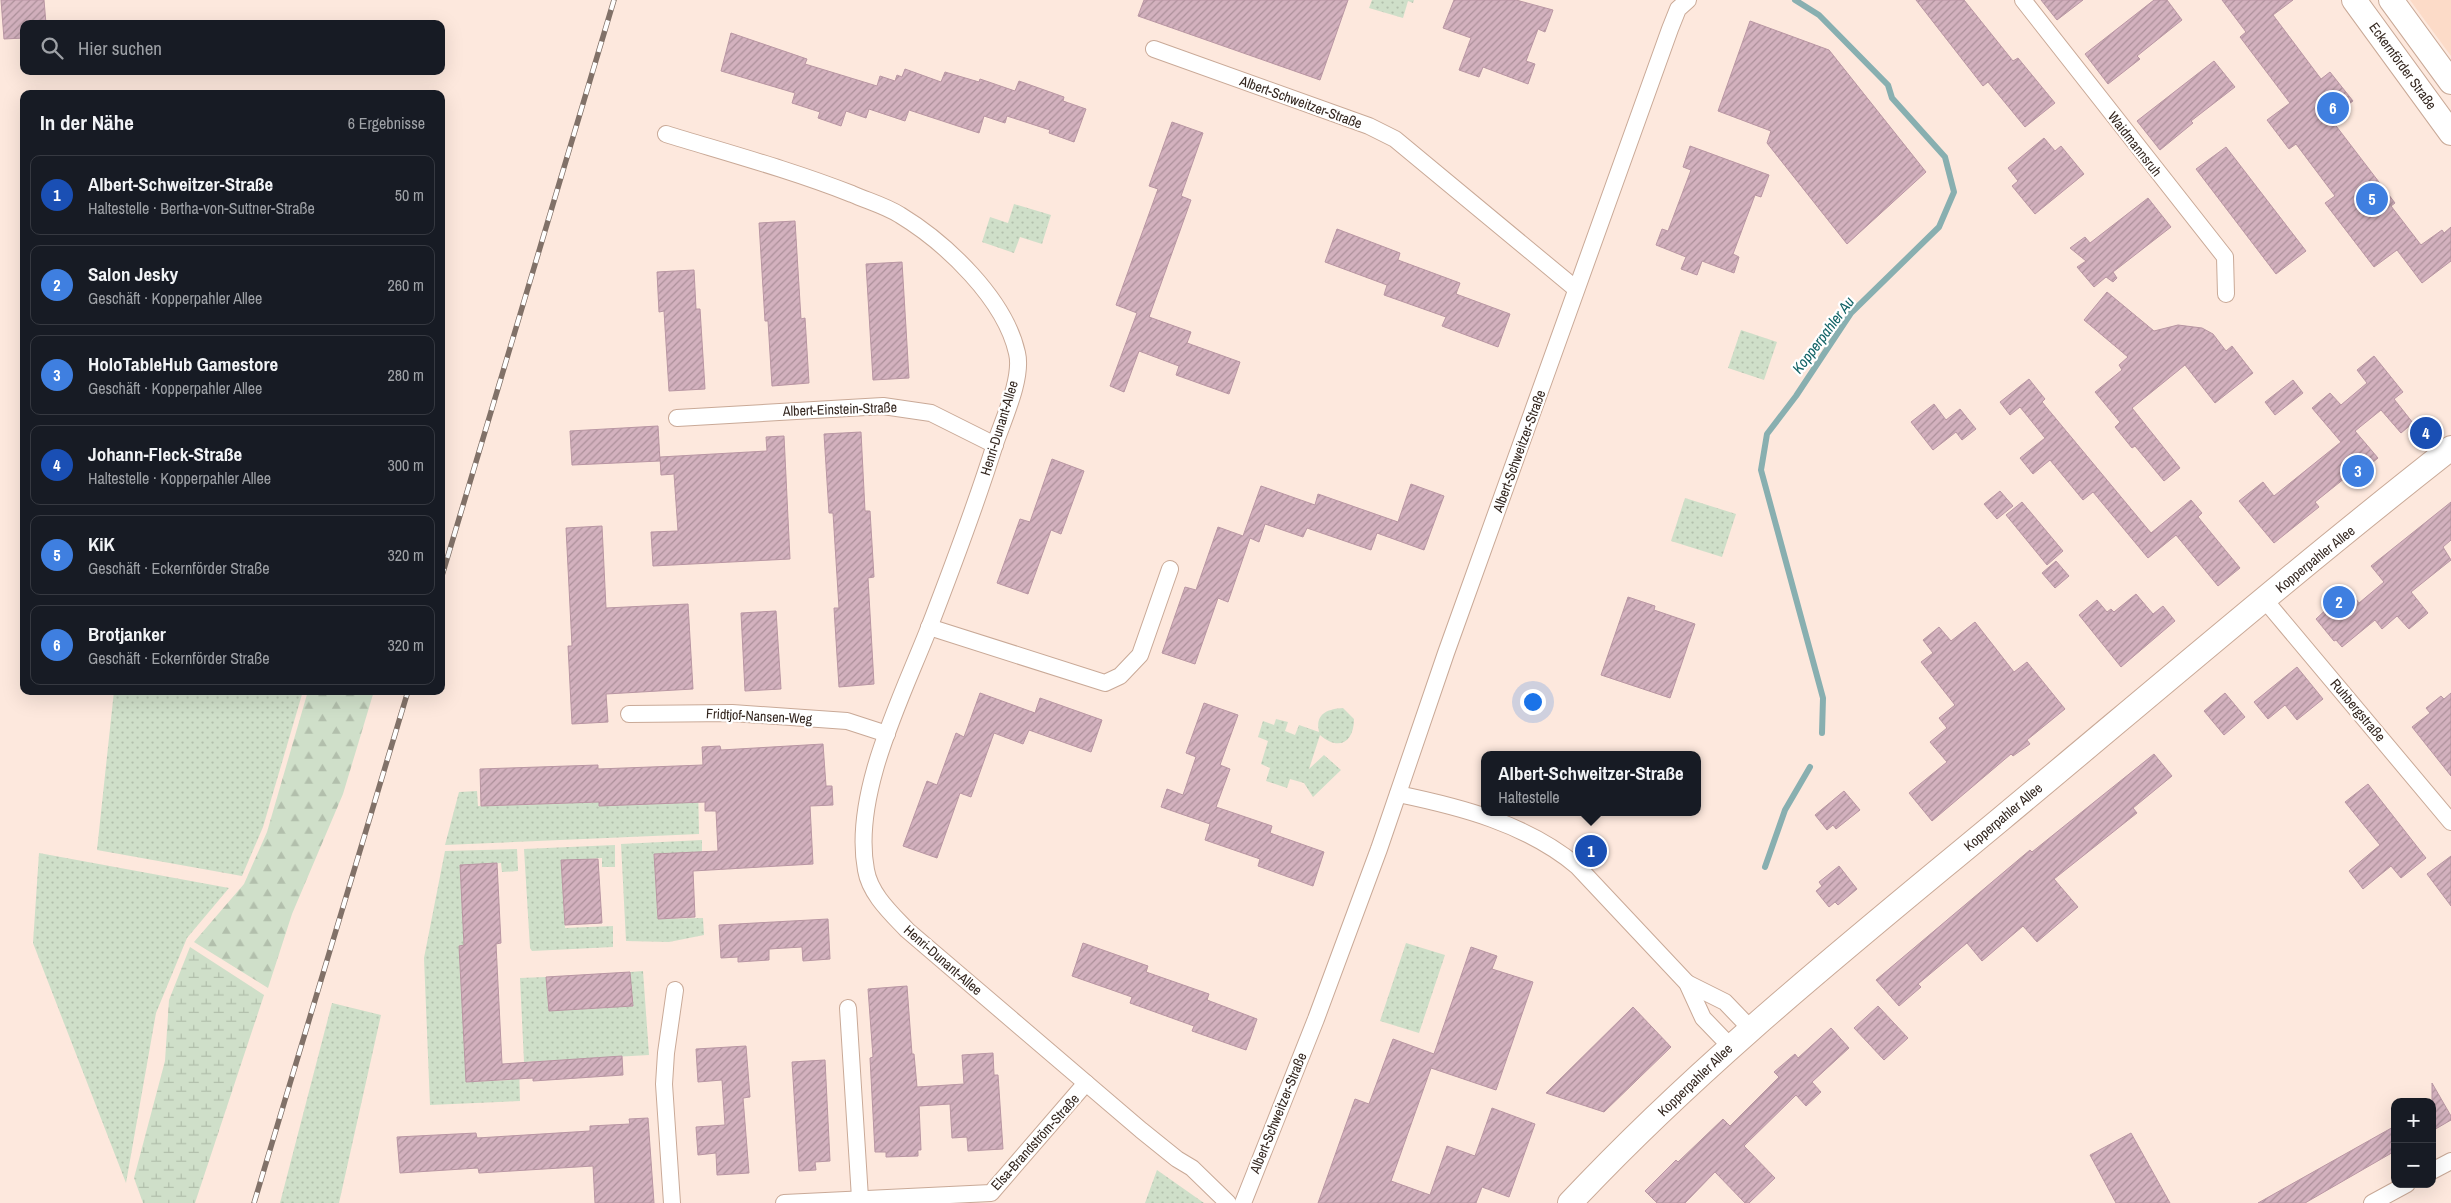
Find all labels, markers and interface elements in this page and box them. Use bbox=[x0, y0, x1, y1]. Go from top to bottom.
street label: Eckernförder Straße bbox=[2365, 19, 2441, 113]
search box bbox=[20, 20, 445, 75]
icon: search bbox=[38, 34, 66, 62]
text: Hier suchen bbox=[78, 35, 162, 61]
street label: Albert-Schweitzer-Straße bbox=[1236, 71, 1365, 132]
pin: 6 bbox=[2317, 89, 2349, 127]
text: In der Nähe bbox=[40, 108, 134, 137]
street label: Waidmannsruh bbox=[2104, 108, 2166, 180]
text: 6 Ergebnisse bbox=[348, 112, 425, 134]
text: Albert-Schweitzer-Straße bbox=[88, 171, 273, 197]
pin: 5 bbox=[2356, 180, 2388, 218]
text: 1 bbox=[53, 184, 61, 206]
text: 50 m bbox=[395, 184, 424, 206]
text: Haltestelle · Bertha-von-Suttner-Straße bbox=[88, 197, 315, 219]
text: Salon Jesky bbox=[88, 261, 178, 287]
text: 2 bbox=[53, 274, 61, 296]
text: 260 m bbox=[388, 274, 424, 296]
text: Geschäft · Kopperpahler Allee bbox=[88, 287, 262, 309]
water label: Kopperpahler Au bbox=[1787, 292, 1859, 378]
text: HoloTableHub Gamestore bbox=[88, 351, 278, 377]
text: 3 bbox=[53, 364, 61, 386]
text: 280 m bbox=[388, 364, 424, 386]
text: Geschäft · Kopperpahler Allee bbox=[88, 377, 262, 399]
street label: Henri-Dunant-Allee bbox=[976, 378, 1022, 478]
street label: Albert-Schweitzer-Straße bbox=[1488, 387, 1549, 516]
street label: Albert-Einstein-Straße bbox=[782, 398, 897, 420]
pin: 4 bbox=[2410, 414, 2442, 452]
text: Johann-Fleck-Straße bbox=[88, 441, 242, 467]
pin: 3 bbox=[2342, 452, 2374, 490]
text: 4 bbox=[53, 454, 61, 476]
text: 300 m bbox=[388, 454, 424, 476]
text: Haltestelle · Kopperpahler Allee bbox=[88, 467, 271, 489]
street label: Kopperpahler Allee bbox=[2272, 521, 2358, 597]
text: KiK bbox=[88, 531, 115, 557]
text: 5 bbox=[53, 544, 61, 566]
text: 320 m bbox=[388, 544, 424, 566]
text: Geschäft · Eckernförder Straße bbox=[88, 557, 270, 579]
pin: 2 bbox=[2323, 583, 2355, 621]
text: Brotjanker bbox=[88, 621, 166, 647]
text: 6 bbox=[53, 634, 61, 656]
text: 320 m bbox=[388, 634, 424, 656]
text: Geschäft · Eckernförder Straße bbox=[88, 647, 270, 669]
street label: Ruhbergstraße bbox=[2326, 675, 2390, 745]
your location bbox=[1520, 689, 1546, 715]
street label: Fridtjof-Nansen-Weg bbox=[705, 704, 813, 728]
popup bbox=[1481, 751, 1701, 816]
text: Albert-Schweitzer-Straße bbox=[1498, 760, 1684, 786]
street label: Kopperpahler Allee bbox=[1960, 779, 2046, 855]
text: Haltestelle bbox=[1498, 786, 1560, 808]
pin: 1 bbox=[1575, 832, 1607, 870]
street label: Henri-Dunant-Allee bbox=[900, 921, 986, 999]
street label: Kopperpahler Allee bbox=[1654, 1040, 1736, 1120]
street label: Albert-Schweitzer-Straße bbox=[1245, 1050, 1310, 1177]
street label: Elsa-Brandström-Straße bbox=[987, 1090, 1083, 1194]
map controls bbox=[2391, 1098, 2436, 1188]
button: + bbox=[2391, 1098, 2436, 1143]
button: − bbox=[2391, 1143, 2436, 1188]

